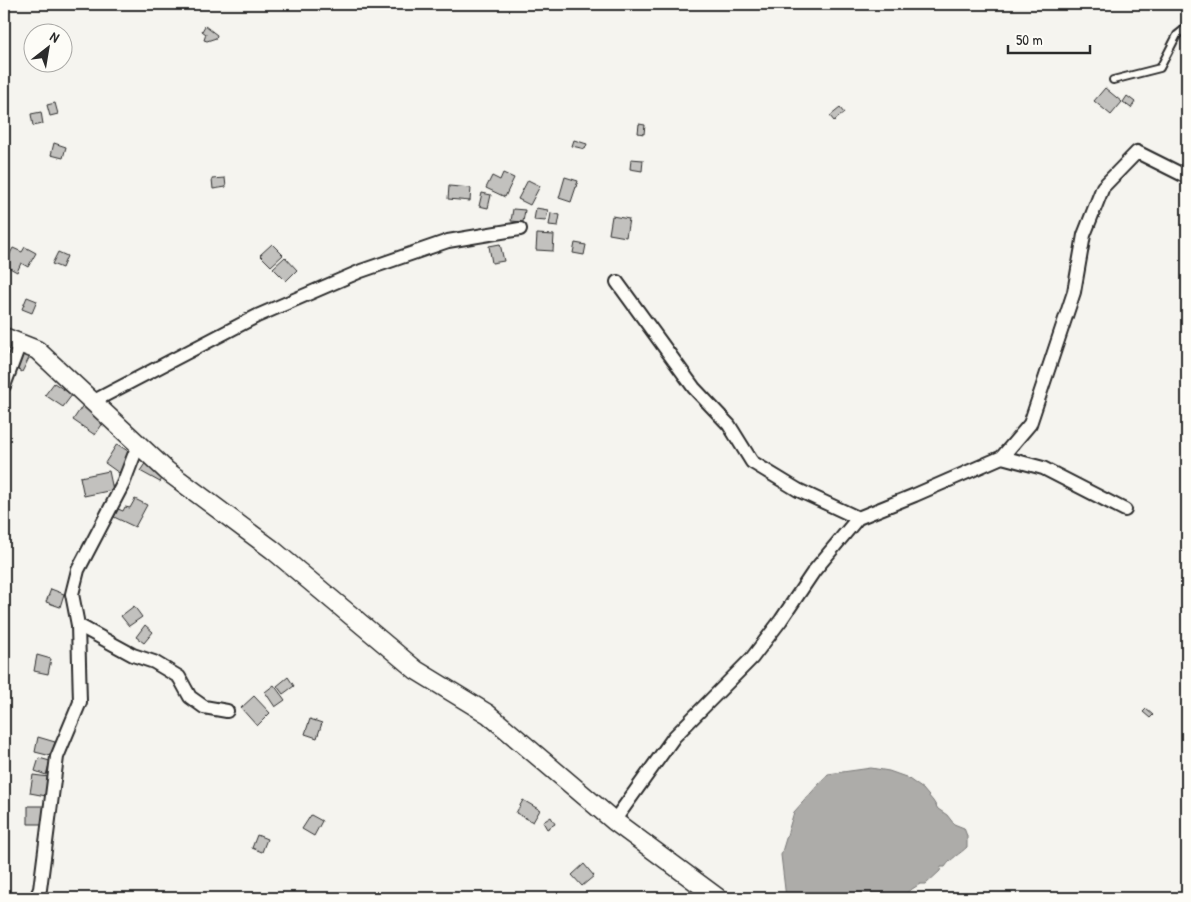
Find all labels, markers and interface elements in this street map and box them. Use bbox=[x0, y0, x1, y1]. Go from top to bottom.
north arrow bbox=[22, 22, 72, 72]
scale bar bbox=[1008, 22, 1091, 54]
text: N bbox=[47, 26, 64, 47]
text: 50 m bbox=[1016, 29, 1043, 50]

